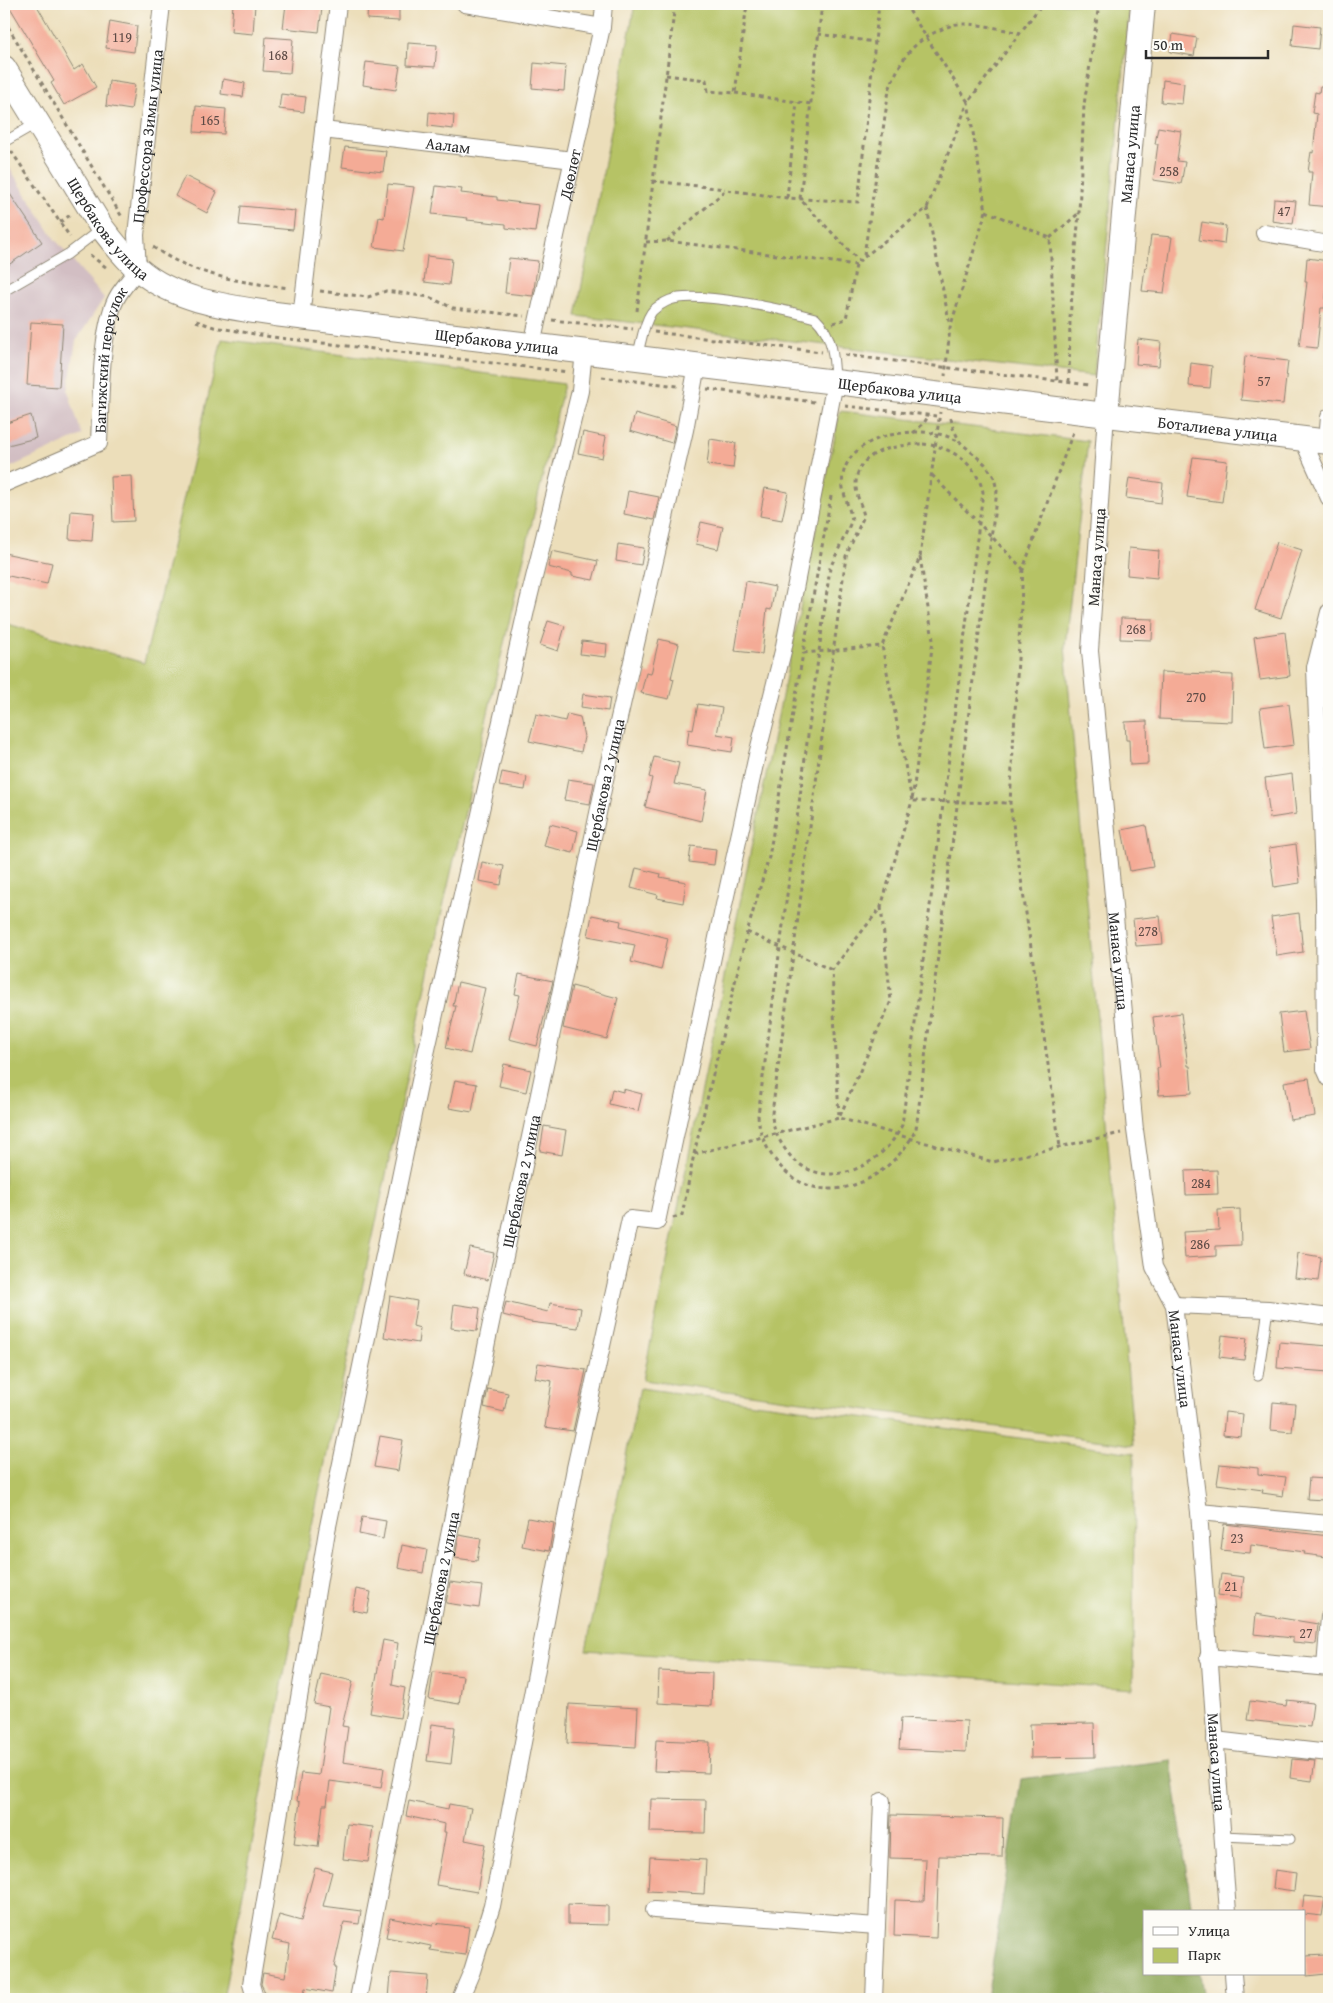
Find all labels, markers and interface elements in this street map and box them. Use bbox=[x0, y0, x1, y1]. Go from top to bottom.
house number: 119 bbox=[112, 27, 132, 47]
scale bar bbox=[1146, 28, 1268, 60]
text: 50 m bbox=[1153, 34, 1184, 55]
house number: 168 bbox=[268, 45, 288, 65]
street label: Профессора Зимы улица bbox=[125, 48, 169, 224]
street label: Манаса улица bbox=[1113, 104, 1146, 204]
house number: 165 bbox=[200, 110, 220, 130]
street label: Аалам bbox=[424, 130, 472, 160]
street label: Дөөлөт bbox=[552, 146, 587, 203]
house number: 258 bbox=[1159, 161, 1179, 181]
street label: Щербакова улица bbox=[62, 172, 155, 286]
house number: 47 bbox=[1277, 201, 1291, 221]
street label: Багижский переулок bbox=[87, 280, 133, 433]
street label: Щербакова улица bbox=[434, 322, 560, 360]
street label: Щербакова улица bbox=[837, 370, 963, 409]
house number: 57 bbox=[1257, 371, 1271, 391]
street label: Боталиева улица bbox=[1156, 409, 1279, 448]
street label: Манаса улица bbox=[1081, 507, 1111, 607]
house number: 268 bbox=[1126, 619, 1146, 639]
house number: 270 bbox=[1186, 687, 1206, 707]
street label: Щербакова 2 улица bbox=[578, 716, 631, 853]
street label: Манаса улица bbox=[1103, 911, 1136, 1012]
house number: 278 bbox=[1138, 921, 1158, 941]
street label: Щербакова 2 улица bbox=[495, 1112, 547, 1250]
house number: 284 bbox=[1191, 1173, 1211, 1193]
house number: 286 bbox=[1190, 1234, 1210, 1254]
street label: Манаса улица bbox=[1163, 1308, 1198, 1409]
street label: Щербакова 2 улица bbox=[416, 1509, 466, 1647]
house number: 23 bbox=[1230, 1528, 1244, 1548]
house number: 21 bbox=[1224, 1576, 1238, 1596]
house number: 27 bbox=[1299, 1623, 1313, 1643]
street label: Манаса улица bbox=[1202, 1712, 1233, 1812]
legend bbox=[1143, 1910, 1306, 1976]
text: Улица bbox=[1188, 1920, 1231, 1941]
text: Парк bbox=[1188, 1944, 1221, 1965]

